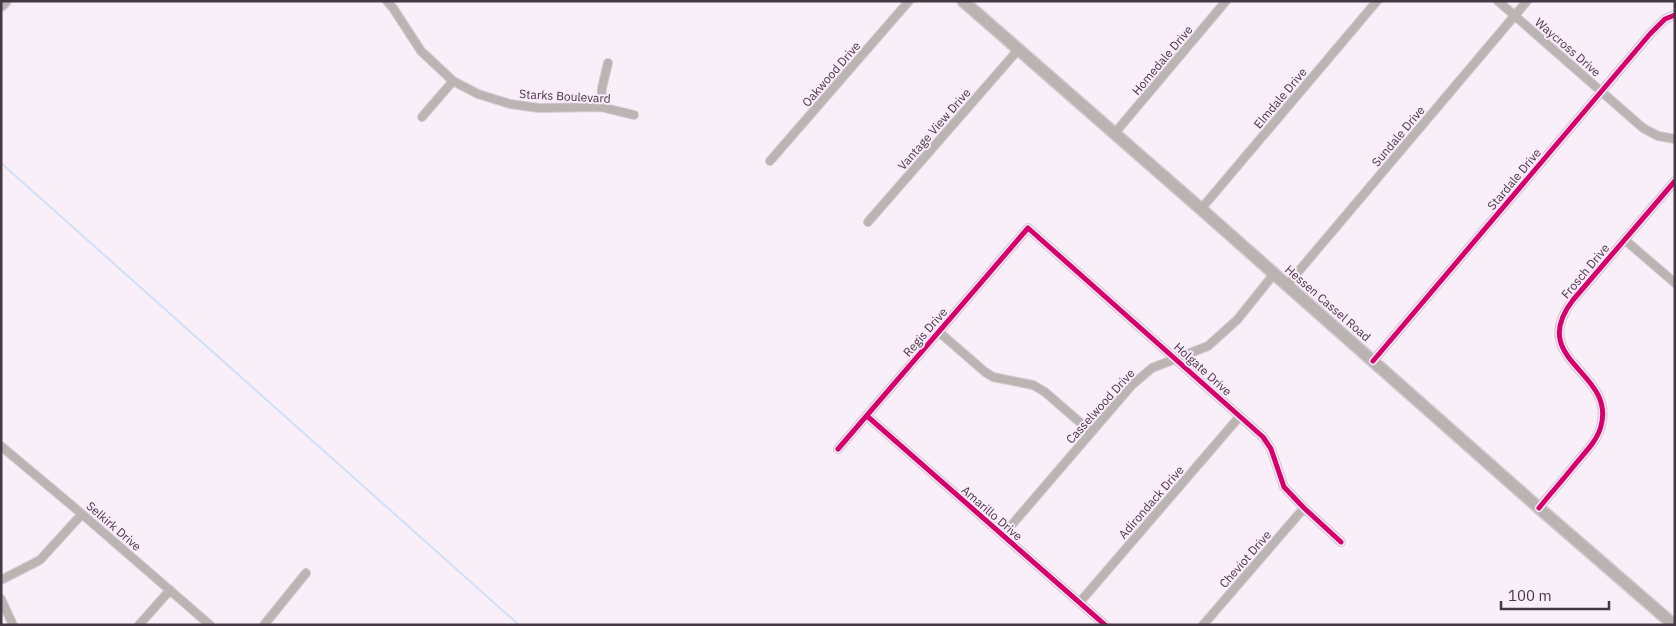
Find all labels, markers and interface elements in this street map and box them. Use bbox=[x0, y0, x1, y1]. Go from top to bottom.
street label: Waycross Drive bbox=[1532, 14, 1604, 80]
street label: Homedale Drive bbox=[1129, 22, 1196, 98]
street label: Oakwood Drive bbox=[799, 38, 864, 110]
street label: Elmdale Drive bbox=[1250, 64, 1310, 131]
street label: Vantage View Drive bbox=[894, 85, 974, 173]
street label: Starks Boulevard bbox=[519, 86, 611, 106]
street label: Sundale Drive bbox=[1368, 102, 1428, 169]
street label: Stardale Drive bbox=[1484, 145, 1544, 213]
street label: Frosch Drive bbox=[1558, 240, 1613, 301]
street label: Hessen Cassel Road bbox=[1282, 262, 1374, 344]
street label: Regis Drive bbox=[900, 304, 951, 360]
street label: Holgate Drive bbox=[1171, 339, 1235, 399]
street label: Casselwood Drive bbox=[1062, 365, 1138, 447]
street label: Adirondack Drive bbox=[1115, 462, 1187, 542]
street label: Amarillo Drive bbox=[958, 482, 1026, 544]
street label: Selkirk Drive bbox=[84, 498, 145, 554]
street label: Cheviot Drive bbox=[1216, 527, 1274, 591]
scale bar bbox=[1501, 578, 1608, 610]
text: 100 m bbox=[1508, 586, 1552, 605]

